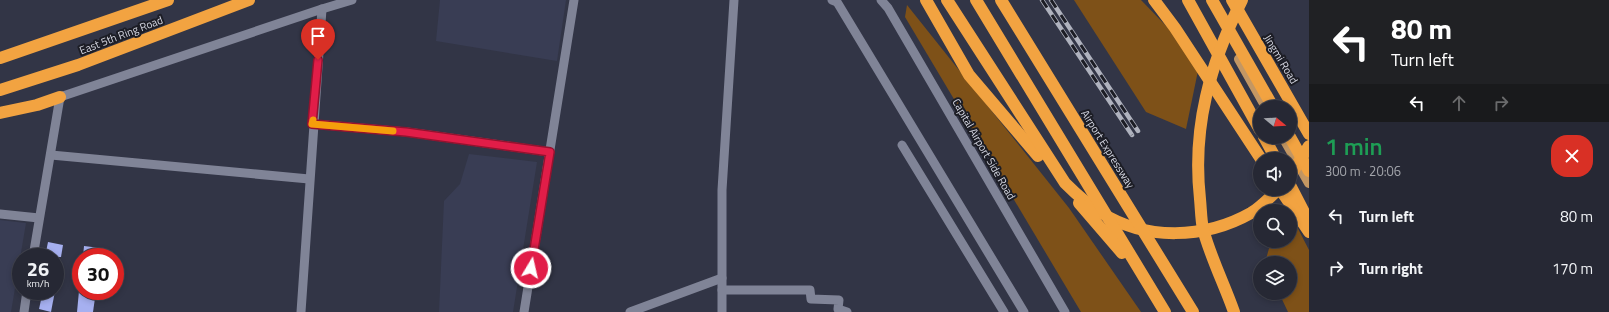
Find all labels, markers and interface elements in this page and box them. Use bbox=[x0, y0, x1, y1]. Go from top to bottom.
text: 80 m bbox=[1391, 7, 1452, 50]
street label: East 5th Ring Road bbox=[77, 12, 165, 58]
icon: left bbox=[1325, 16, 1377, 68]
pin bbox=[301, 19, 335, 60]
icon: arrive bbox=[307, 25, 329, 47]
street label: Jingmi Road bbox=[1260, 31, 1302, 87]
text: Turn left bbox=[1391, 46, 1454, 73]
icon: left bbox=[1406, 92, 1428, 114]
icon: ahead bbox=[1448, 92, 1470, 114]
icon: right bbox=[1490, 92, 1512, 114]
street label: Capital Airport Side Road bbox=[948, 95, 1020, 203]
north arrow bbox=[1253, 100, 1297, 144]
map controls bbox=[1253, 100, 1297, 300]
street label: Airport Expressway bbox=[1077, 107, 1139, 192]
text: 1 min bbox=[1325, 128, 1383, 164]
button: close bbox=[1551, 135, 1593, 177]
button: sound bbox=[1253, 152, 1297, 196]
text: 300 m · 20:06 bbox=[1325, 161, 1401, 181]
button: search bbox=[1253, 204, 1297, 248]
icon: left bbox=[1325, 205, 1347, 227]
text: Turn left bbox=[1359, 205, 1414, 228]
text: 80 m bbox=[1560, 205, 1593, 228]
position arrow bbox=[510, 247, 552, 289]
speed limit sign: 30 bbox=[72, 248, 124, 300]
text: 26 bbox=[27, 253, 49, 284]
button: layers bbox=[1253, 256, 1297, 300]
icon: right bbox=[1325, 257, 1347, 279]
text: Turn right bbox=[1359, 257, 1423, 280]
text: 170 m bbox=[1552, 257, 1593, 280]
text: km/h bbox=[27, 276, 49, 291]

